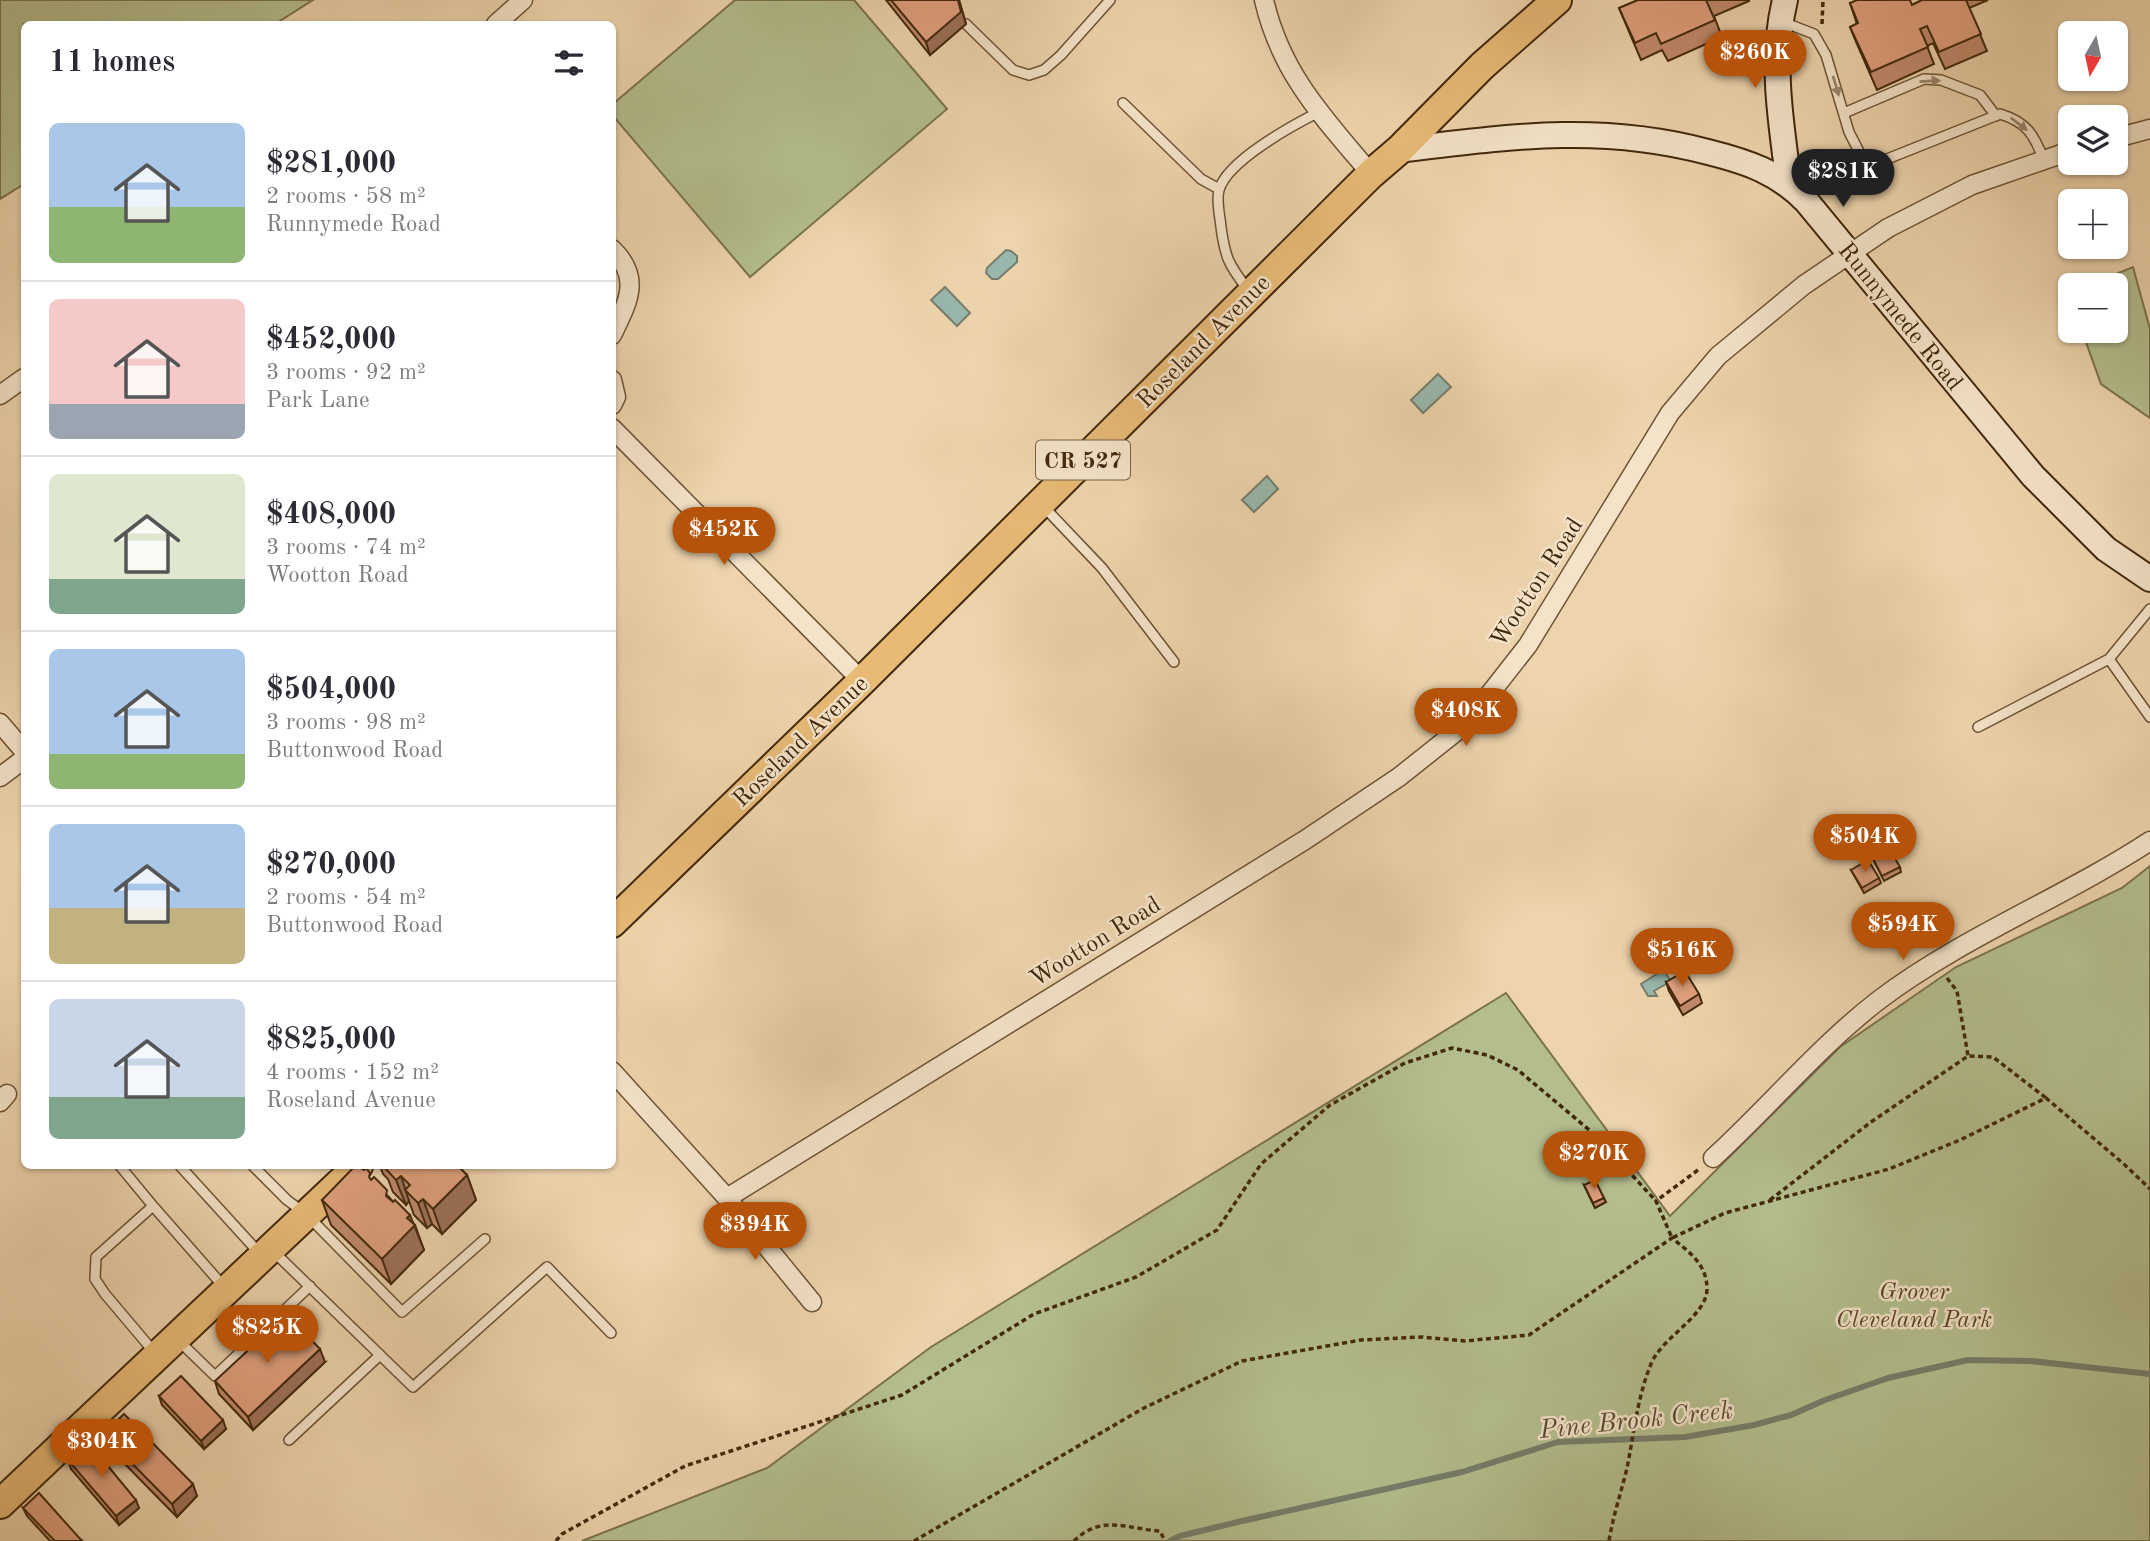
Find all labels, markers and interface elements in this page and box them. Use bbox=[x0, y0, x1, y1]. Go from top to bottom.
north arrow bbox=[2058, 21, 2128, 91]
map controls bbox=[2058, 21, 2128, 343]
pin: $260K bbox=[1706, 31, 1804, 90]
text: $260K bbox=[1719, 41, 1791, 64]
icon: filters bbox=[550, 44, 588, 82]
text: 11 homes bbox=[49, 48, 175, 78]
one-way arrow bbox=[1919, 75, 1941, 86]
one-way arrow bbox=[1831, 76, 1841, 97]
button: layers bbox=[2058, 105, 2128, 175]
one-way arrow bbox=[2010, 117, 2029, 131]
text: $281,000 bbox=[266, 149, 396, 179]
pin: $281K bbox=[1794, 150, 1892, 209]
icon: home bbox=[105, 151, 189, 235]
text: $281K bbox=[1807, 160, 1879, 183]
text: 2 rooms · 58 m² bbox=[266, 185, 426, 208]
button: + bbox=[2058, 189, 2128, 259]
text: Runnymede Road bbox=[266, 213, 441, 236]
street label: Runnymede Road bbox=[1833, 239, 1966, 396]
street label: Roseland Avenue bbox=[1133, 271, 1276, 414]
button: − bbox=[2058, 273, 2128, 343]
text: $452,000 bbox=[266, 325, 396, 355]
icon: home bbox=[105, 327, 189, 411]
text: 3 rooms · 92 m² bbox=[266, 361, 426, 384]
text: Park Lane bbox=[266, 389, 370, 412]
road number: CR 527 bbox=[1036, 440, 1130, 480]
text: $408,000 bbox=[266, 500, 396, 530]
icon: home bbox=[105, 502, 189, 586]
pin: $452K bbox=[675, 508, 773, 567]
street label: Wootton Road bbox=[1487, 514, 1588, 652]
text: $452K bbox=[688, 518, 760, 541]
text: 3 rooms · 74 m² bbox=[266, 536, 426, 559]
text: Wootton Road bbox=[266, 564, 409, 587]
street label: Roseland Avenue bbox=[729, 672, 873, 813]
text: $504,000 bbox=[266, 675, 396, 705]
icon: home bbox=[105, 677, 189, 761]
pin: $408K bbox=[1417, 688, 1515, 748]
text: $408K bbox=[1430, 699, 1502, 722]
text: 3 rooms · 98 m² bbox=[266, 711, 426, 734]
text: Buttonwood Road bbox=[266, 739, 443, 762]
pin: $504K bbox=[1816, 814, 1914, 874]
text: $504K bbox=[1829, 825, 1901, 848]
text: $270,000 bbox=[266, 850, 396, 880]
icon: home bbox=[105, 852, 189, 936]
text: 2 rooms · 54 m² bbox=[266, 886, 426, 909]
street label: Wootton Road bbox=[1027, 893, 1166, 992]
pin: $594K bbox=[1854, 902, 1952, 962]
text: $594K bbox=[1867, 913, 1939, 936]
text: Buttonwood Road bbox=[266, 914, 443, 937]
pin: $516K bbox=[1633, 928, 1731, 988]
text: $516K bbox=[1646, 939, 1718, 962]
text: $825,000 bbox=[266, 1025, 396, 1055]
icon: home bbox=[105, 1027, 189, 1111]
text: 4 rooms · 152 m² bbox=[266, 1061, 439, 1084]
text: Roseland Avenue bbox=[266, 1089, 436, 1112]
pin: $270K bbox=[1545, 1132, 1643, 1191]
text: $270K bbox=[1558, 1142, 1630, 1165]
pin: $394K bbox=[706, 1202, 804, 1262]
text: $394K bbox=[719, 1213, 791, 1236]
park label: Grover Cleveland Park bbox=[1836, 1281, 1992, 1333]
pin: $825K bbox=[218, 1306, 316, 1365]
text: $825K bbox=[231, 1316, 303, 1339]
water label: Pine Brook Creek bbox=[1537, 1398, 1734, 1444]
pin: $304K bbox=[53, 1420, 151, 1479]
text: $304K bbox=[66, 1430, 138, 1453]

